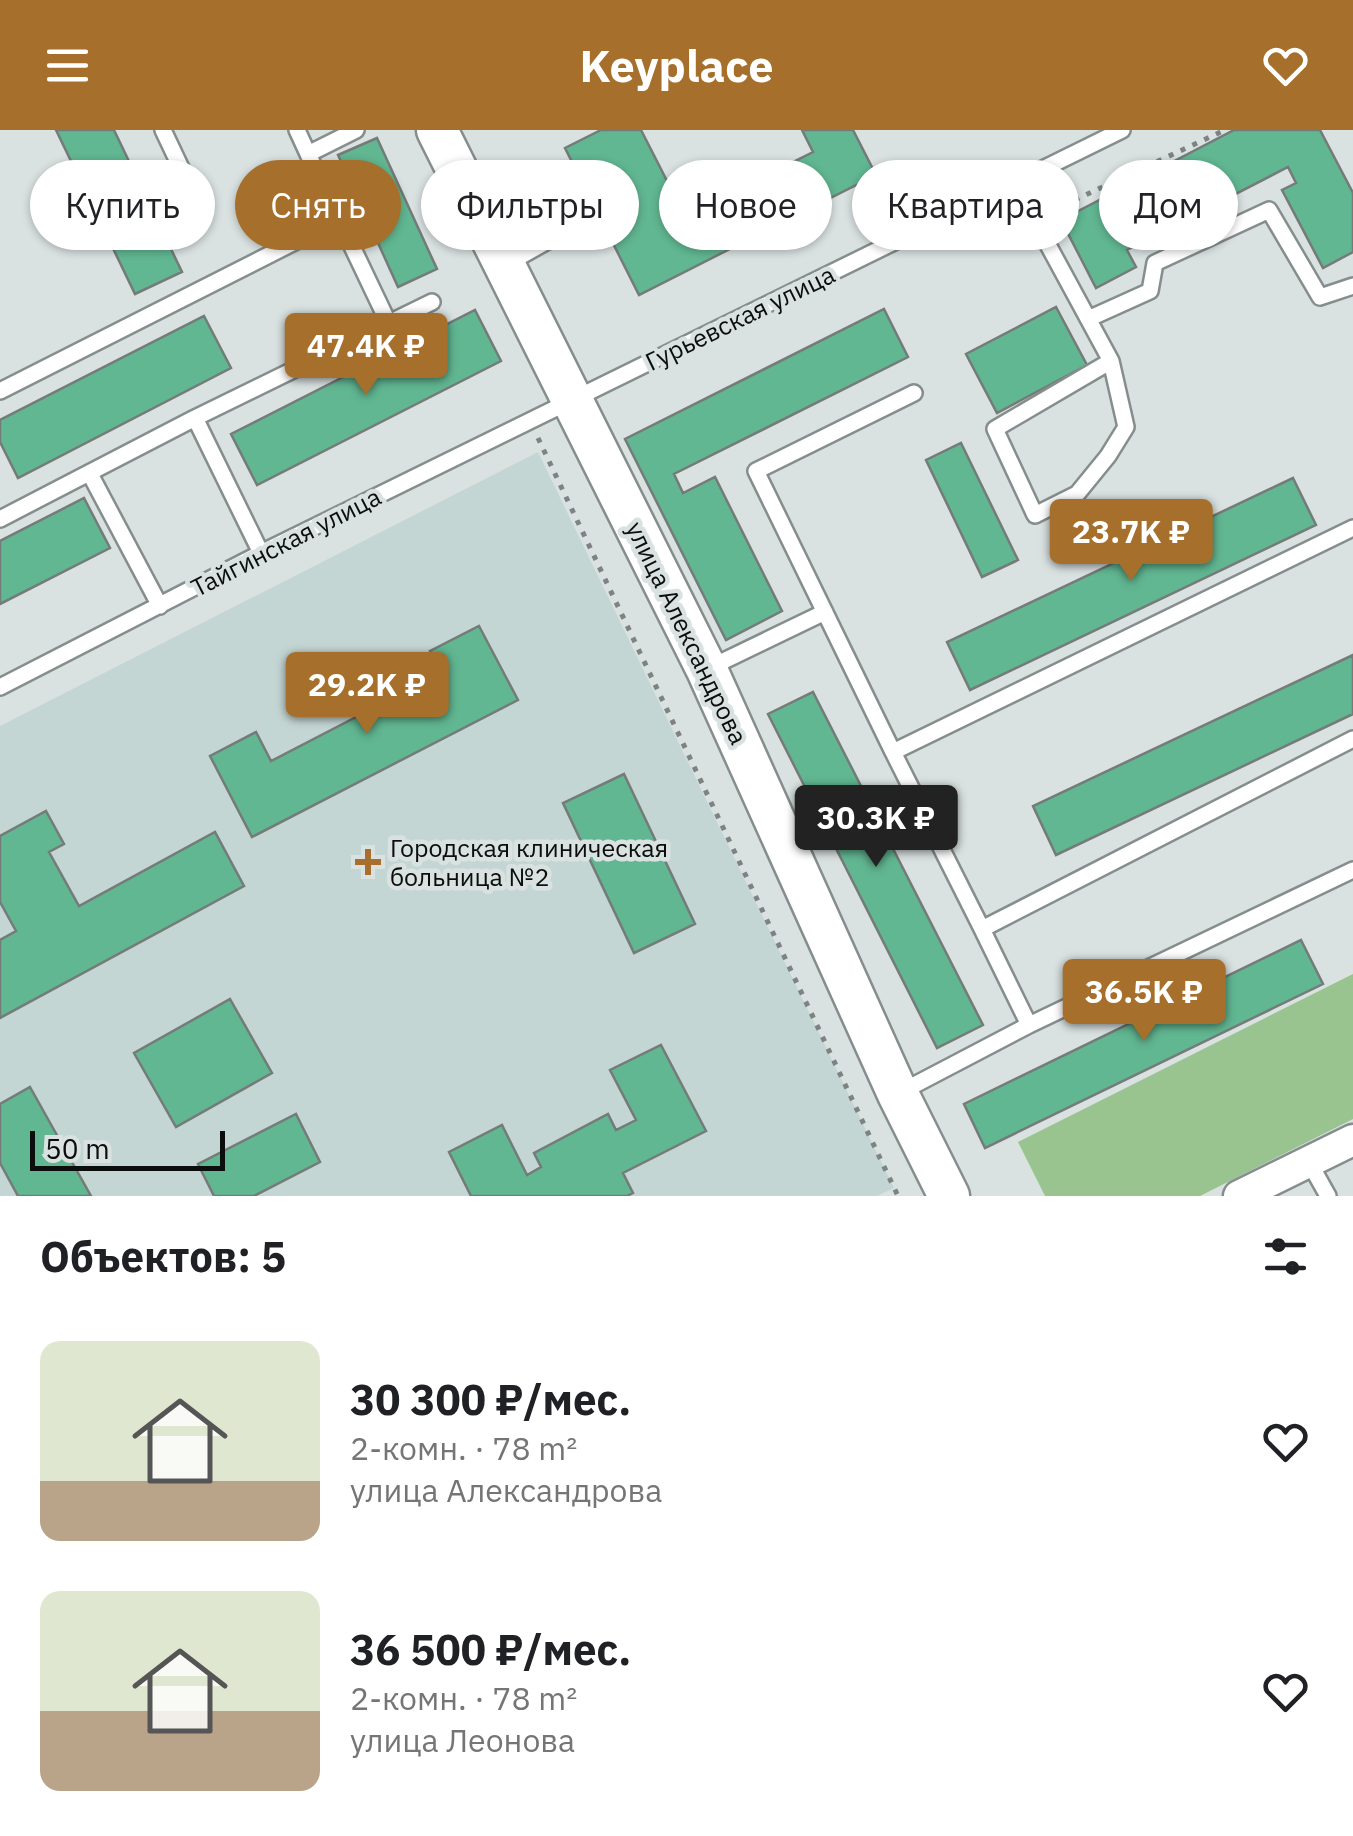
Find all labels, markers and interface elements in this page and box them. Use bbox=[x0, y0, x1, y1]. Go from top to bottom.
text: Keyplace bbox=[579, 36, 774, 94]
icon: menu bbox=[40, 38, 95, 93]
icon: heart bbox=[1258, 38, 1313, 93]
chip: Купить bbox=[30, 160, 215, 250]
chip: Снять bbox=[235, 160, 401, 250]
chip: Фильтры bbox=[421, 160, 639, 250]
chip: Новое bbox=[659, 160, 832, 250]
chip: Квартира bbox=[852, 160, 1079, 250]
chip: Дом bbox=[1099, 160, 1238, 250]
street label: Гурьевская улица bbox=[639, 257, 840, 378]
pin: 47.4K ₽ bbox=[274, 313, 458, 398]
text: 47.4K ₽ bbox=[307, 324, 425, 366]
street label: Тайгинская улица bbox=[185, 479, 386, 604]
pin: 23.7K ₽ bbox=[1039, 499, 1223, 584]
text: 23.7K ₽ bbox=[1072, 510, 1190, 552]
street label: улица Александрова bbox=[619, 516, 756, 750]
pin: 29.2K ₽ bbox=[275, 652, 459, 737]
text: 29.2K ₽ bbox=[308, 663, 426, 705]
pin: 30.3K ₽ bbox=[784, 785, 968, 870]
text: 30.3K ₽ bbox=[817, 796, 935, 838]
place label: Городская клиническая больница №2 bbox=[390, 831, 668, 893]
marker: Городская клиническая больница №2 bbox=[355, 849, 381, 875]
pin: 36.5K ₽ bbox=[1052, 959, 1236, 1044]
text: 36.5K ₽ bbox=[1085, 970, 1203, 1012]
scale bar bbox=[30, 1126, 225, 1170]
text: 50 m bbox=[45, 1130, 110, 1167]
text: Объектов: 5 bbox=[40, 1229, 286, 1284]
icon: filters bbox=[1258, 1229, 1313, 1284]
text: 30 300 ₽/мес. bbox=[350, 1372, 631, 1427]
icon: home bbox=[120, 1381, 240, 1501]
icon: heart bbox=[1258, 1414, 1313, 1469]
text: 2-комн. · 78 m² bbox=[350, 1427, 577, 1469]
text: улица Александрова bbox=[350, 1469, 662, 1511]
text: 36 500 ₽/мес. bbox=[350, 1622, 631, 1677]
icon: home bbox=[120, 1631, 240, 1751]
icon: heart bbox=[1258, 1664, 1313, 1719]
text: 2-комн. · 78 m² bbox=[350, 1677, 577, 1719]
text: улица Леонова bbox=[350, 1719, 575, 1761]

